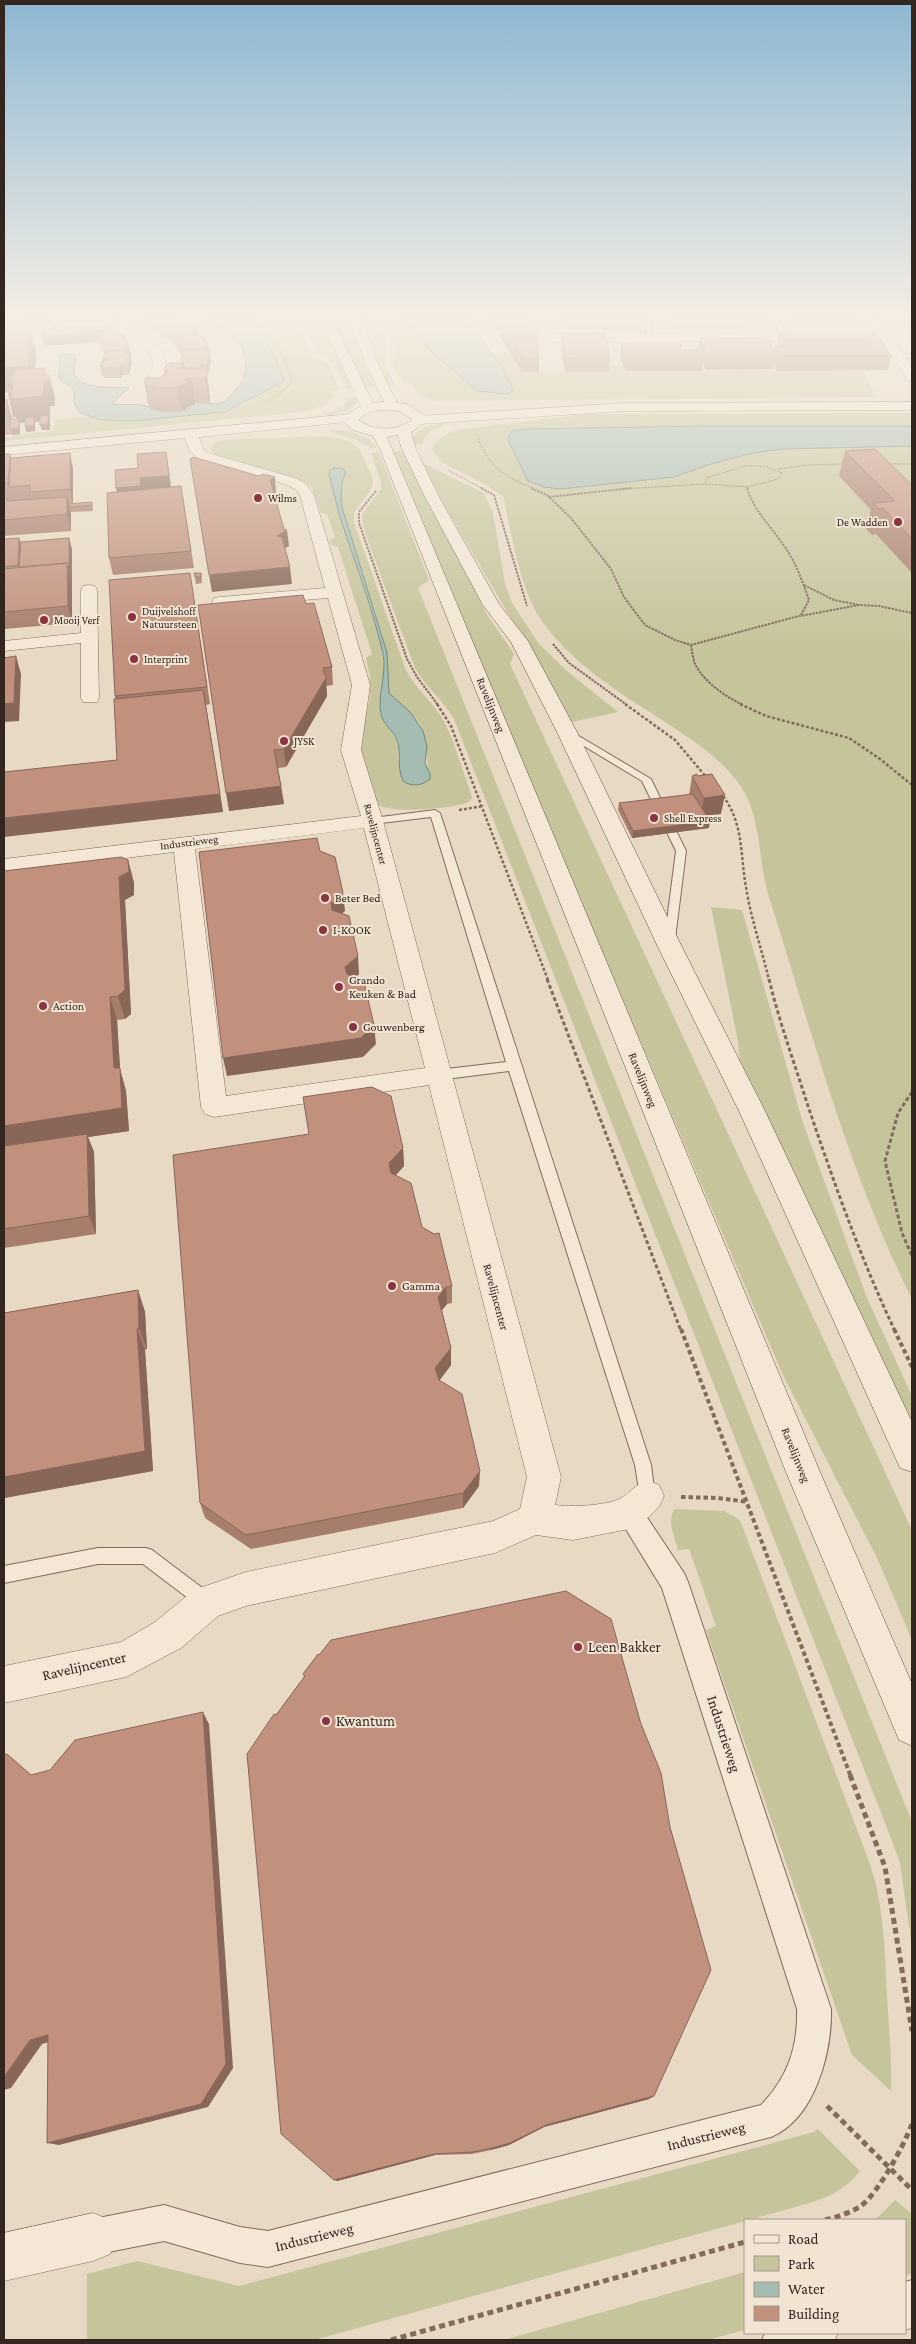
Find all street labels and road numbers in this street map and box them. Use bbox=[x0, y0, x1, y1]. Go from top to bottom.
street label: Ravelijnweg bbox=[474, 675, 508, 735]
street label: Ravelijncenter bbox=[361, 802, 390, 866]
street label: Industrieweg bbox=[159, 832, 220, 853]
street label: Ravelijnweg bbox=[626, 1050, 660, 1110]
street label: Ravelijncenter bbox=[480, 1262, 512, 1333]
street label: Ravelijnweg bbox=[779, 1425, 813, 1485]
street label: Ravelijncenter bbox=[40, 1648, 128, 1684]
street label: Industrieweg bbox=[703, 1694, 744, 1775]
street label: Industrieweg bbox=[665, 2119, 747, 2154]
street label: Industrieweg bbox=[273, 2220, 355, 2255]

